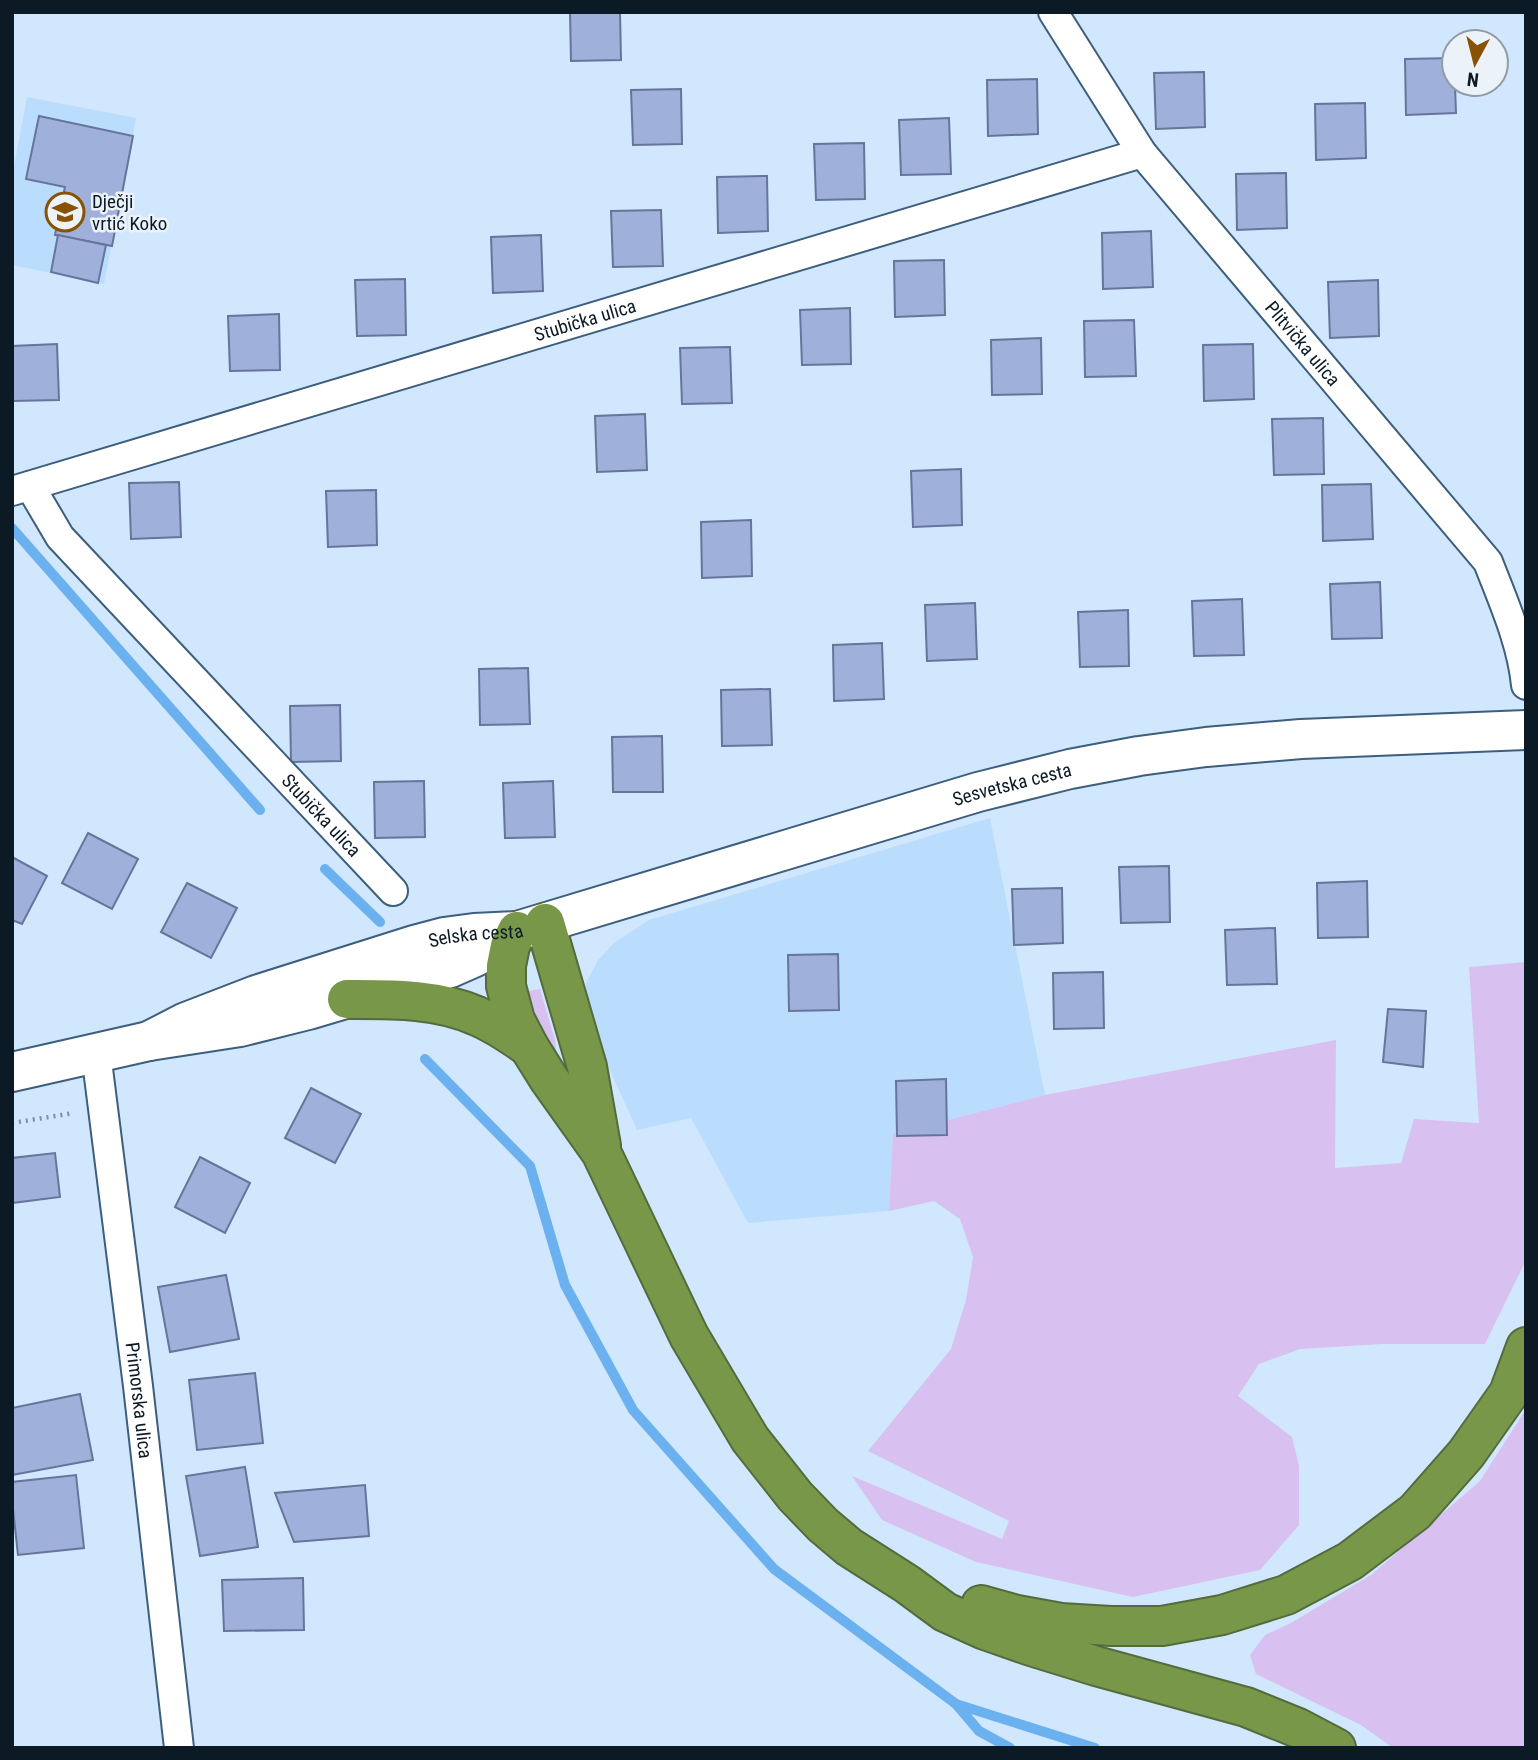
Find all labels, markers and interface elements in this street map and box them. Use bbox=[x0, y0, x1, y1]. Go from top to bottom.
north arrow bbox=[1440, 28, 1510, 98]
text: N bbox=[1466, 67, 1480, 92]
place label: Dječji vrtić Koko bbox=[92, 190, 167, 235]
school or university icon: Dječji vrtić Koko bbox=[44, 191, 86, 233]
street label: Stubička ulica bbox=[531, 294, 639, 346]
street label: Plitvička ulica bbox=[1260, 296, 1345, 391]
street label: Sesvetska cesta bbox=[950, 758, 1074, 811]
street label: Stubička ulica bbox=[277, 769, 366, 862]
street label: Selska cesta bbox=[426, 919, 526, 953]
street label: Primorska ulica bbox=[121, 1341, 157, 1460]

